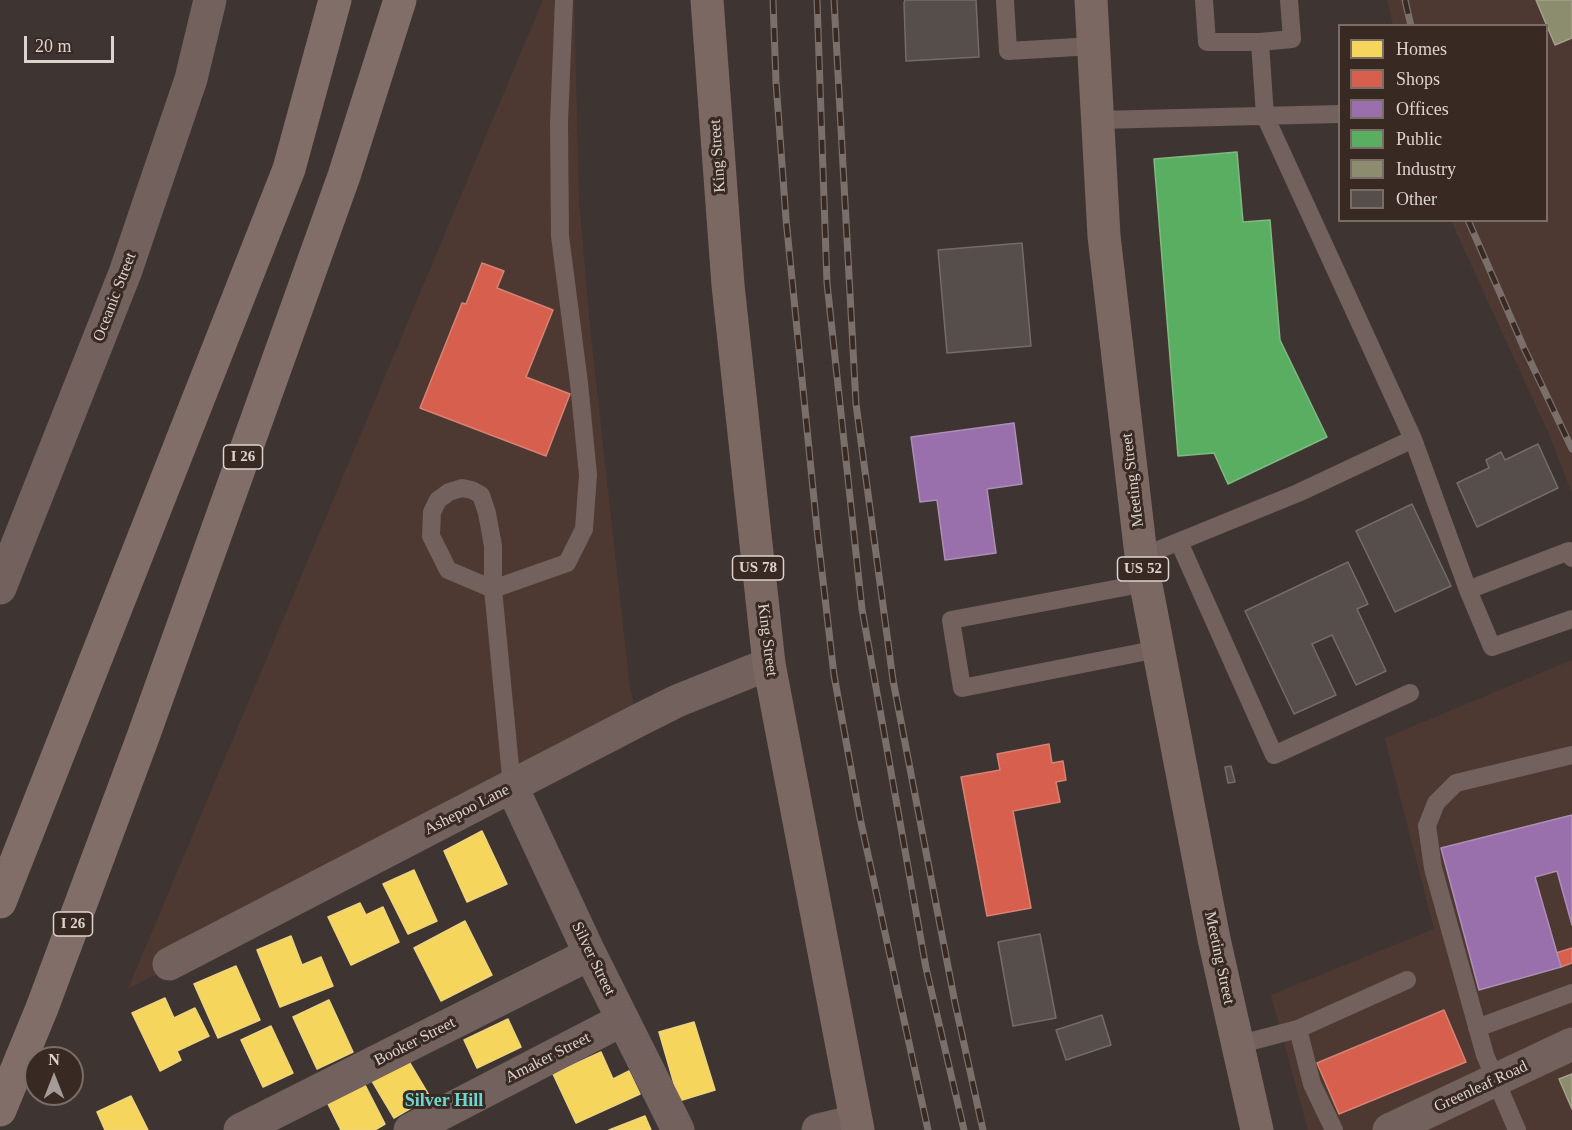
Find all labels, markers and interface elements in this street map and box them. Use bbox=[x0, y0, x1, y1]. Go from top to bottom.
scale bar bbox=[27, 24, 117, 62]
legend bbox=[1338, 24, 1548, 222]
text: 20 m bbox=[35, 36, 72, 56]
text: Homes bbox=[1396, 39, 1447, 59]
text: Shops bbox=[1396, 69, 1440, 89]
text: Offices bbox=[1396, 99, 1449, 119]
street label: King Street bbox=[706, 119, 730, 193]
text: Public bbox=[1396, 129, 1442, 149]
text: Industry bbox=[1396, 159, 1456, 179]
text: Other bbox=[1396, 189, 1437, 209]
street label: Oceanic Street bbox=[89, 250, 141, 344]
street label: Meeting Street bbox=[1118, 432, 1148, 528]
road number: I 26 bbox=[224, 445, 262, 469]
road number: US 78 bbox=[732, 556, 783, 580]
road number: US 52 bbox=[1118, 557, 1168, 581]
street label: King Street bbox=[753, 602, 781, 678]
street label: Ashepoo Lane bbox=[421, 780, 513, 840]
street label: Meeting Street bbox=[1200, 910, 1238, 1006]
road number: I 26 bbox=[54, 912, 92, 936]
street label: Silver Street bbox=[567, 919, 619, 999]
street label: Booker Street bbox=[371, 1013, 459, 1071]
street label: Amaker Street bbox=[502, 1028, 594, 1088]
north arrow bbox=[24, 1046, 84, 1106]
text: N bbox=[48, 1051, 60, 1068]
street label: Greenleaf Road bbox=[1431, 1057, 1531, 1117]
district label: Silver Hill bbox=[405, 1090, 483, 1112]

